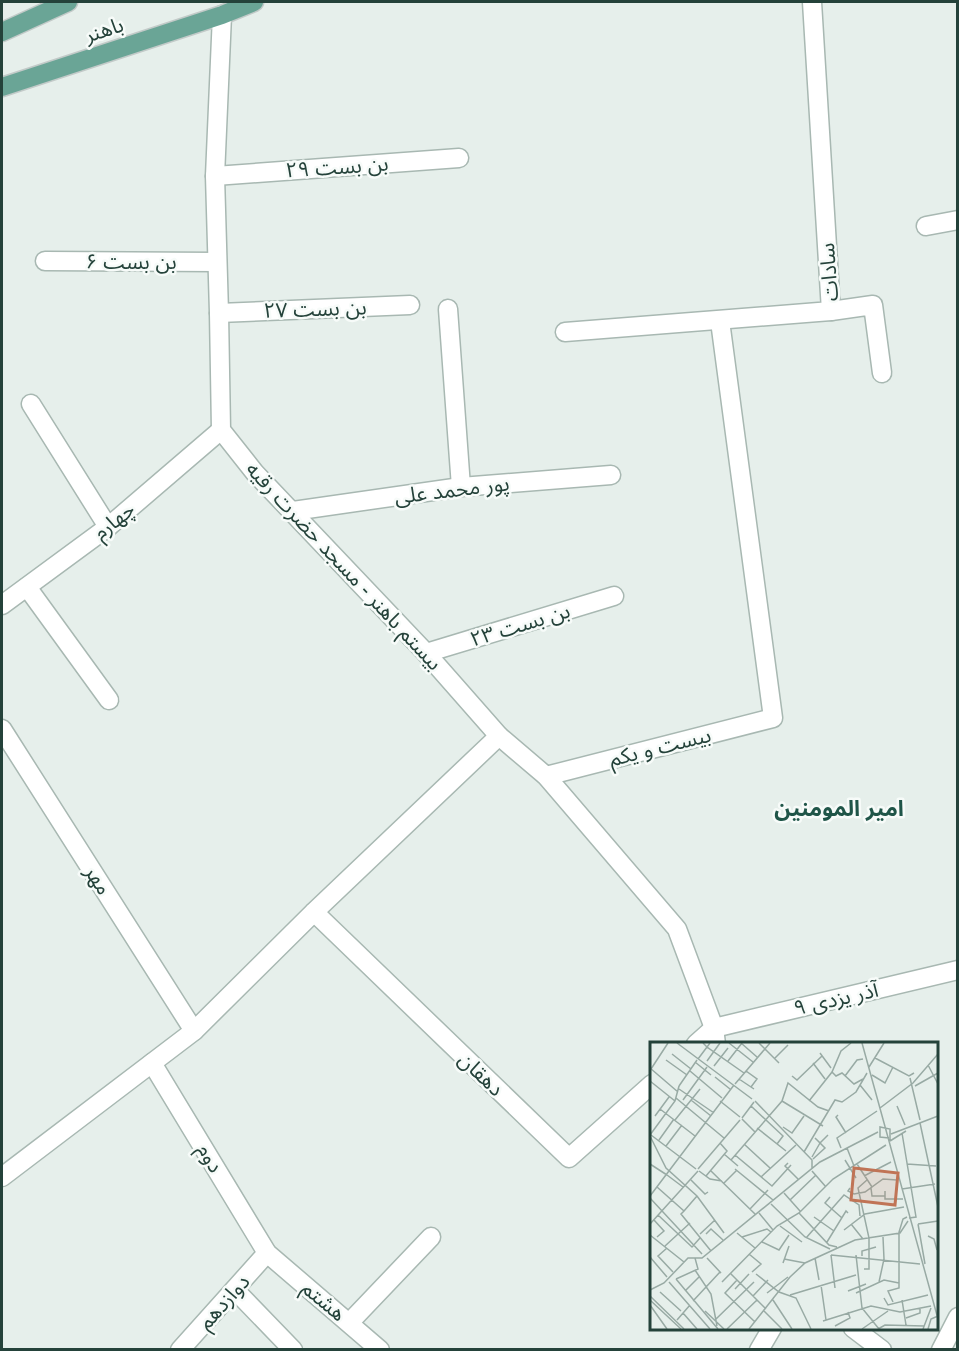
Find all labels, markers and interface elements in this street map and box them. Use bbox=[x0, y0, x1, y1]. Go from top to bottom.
street label: باهنر bbox=[81, 13, 126, 48]
street label: بن بست ۲۹ bbox=[285, 151, 389, 183]
street label: سادات bbox=[815, 242, 842, 302]
street label: بن بست ۶ bbox=[85, 250, 177, 274]
street label: بن بست ۲۷ bbox=[263, 295, 367, 323]
street label: بیستم باهنر - مسجد حضرت رقیه bbox=[239, 457, 447, 677]
street label: پور محمد علی bbox=[393, 471, 511, 510]
street label: چهارم bbox=[89, 497, 142, 548]
street label: بن بست ۲۳ bbox=[467, 598, 573, 652]
street label: بیست و یکم bbox=[607, 723, 714, 774]
district label: امیر المومنین bbox=[774, 796, 904, 821]
street label: مهر bbox=[79, 860, 116, 899]
street label: آذر یزدی ۹ bbox=[791, 977, 882, 1020]
inset map bbox=[650, 1042, 938, 1330]
street label: دهقان bbox=[454, 1047, 508, 1101]
street label: دوم bbox=[189, 1139, 228, 1179]
street label: دوازدهم bbox=[193, 1270, 257, 1336]
street label: هشتم bbox=[295, 1276, 351, 1328]

